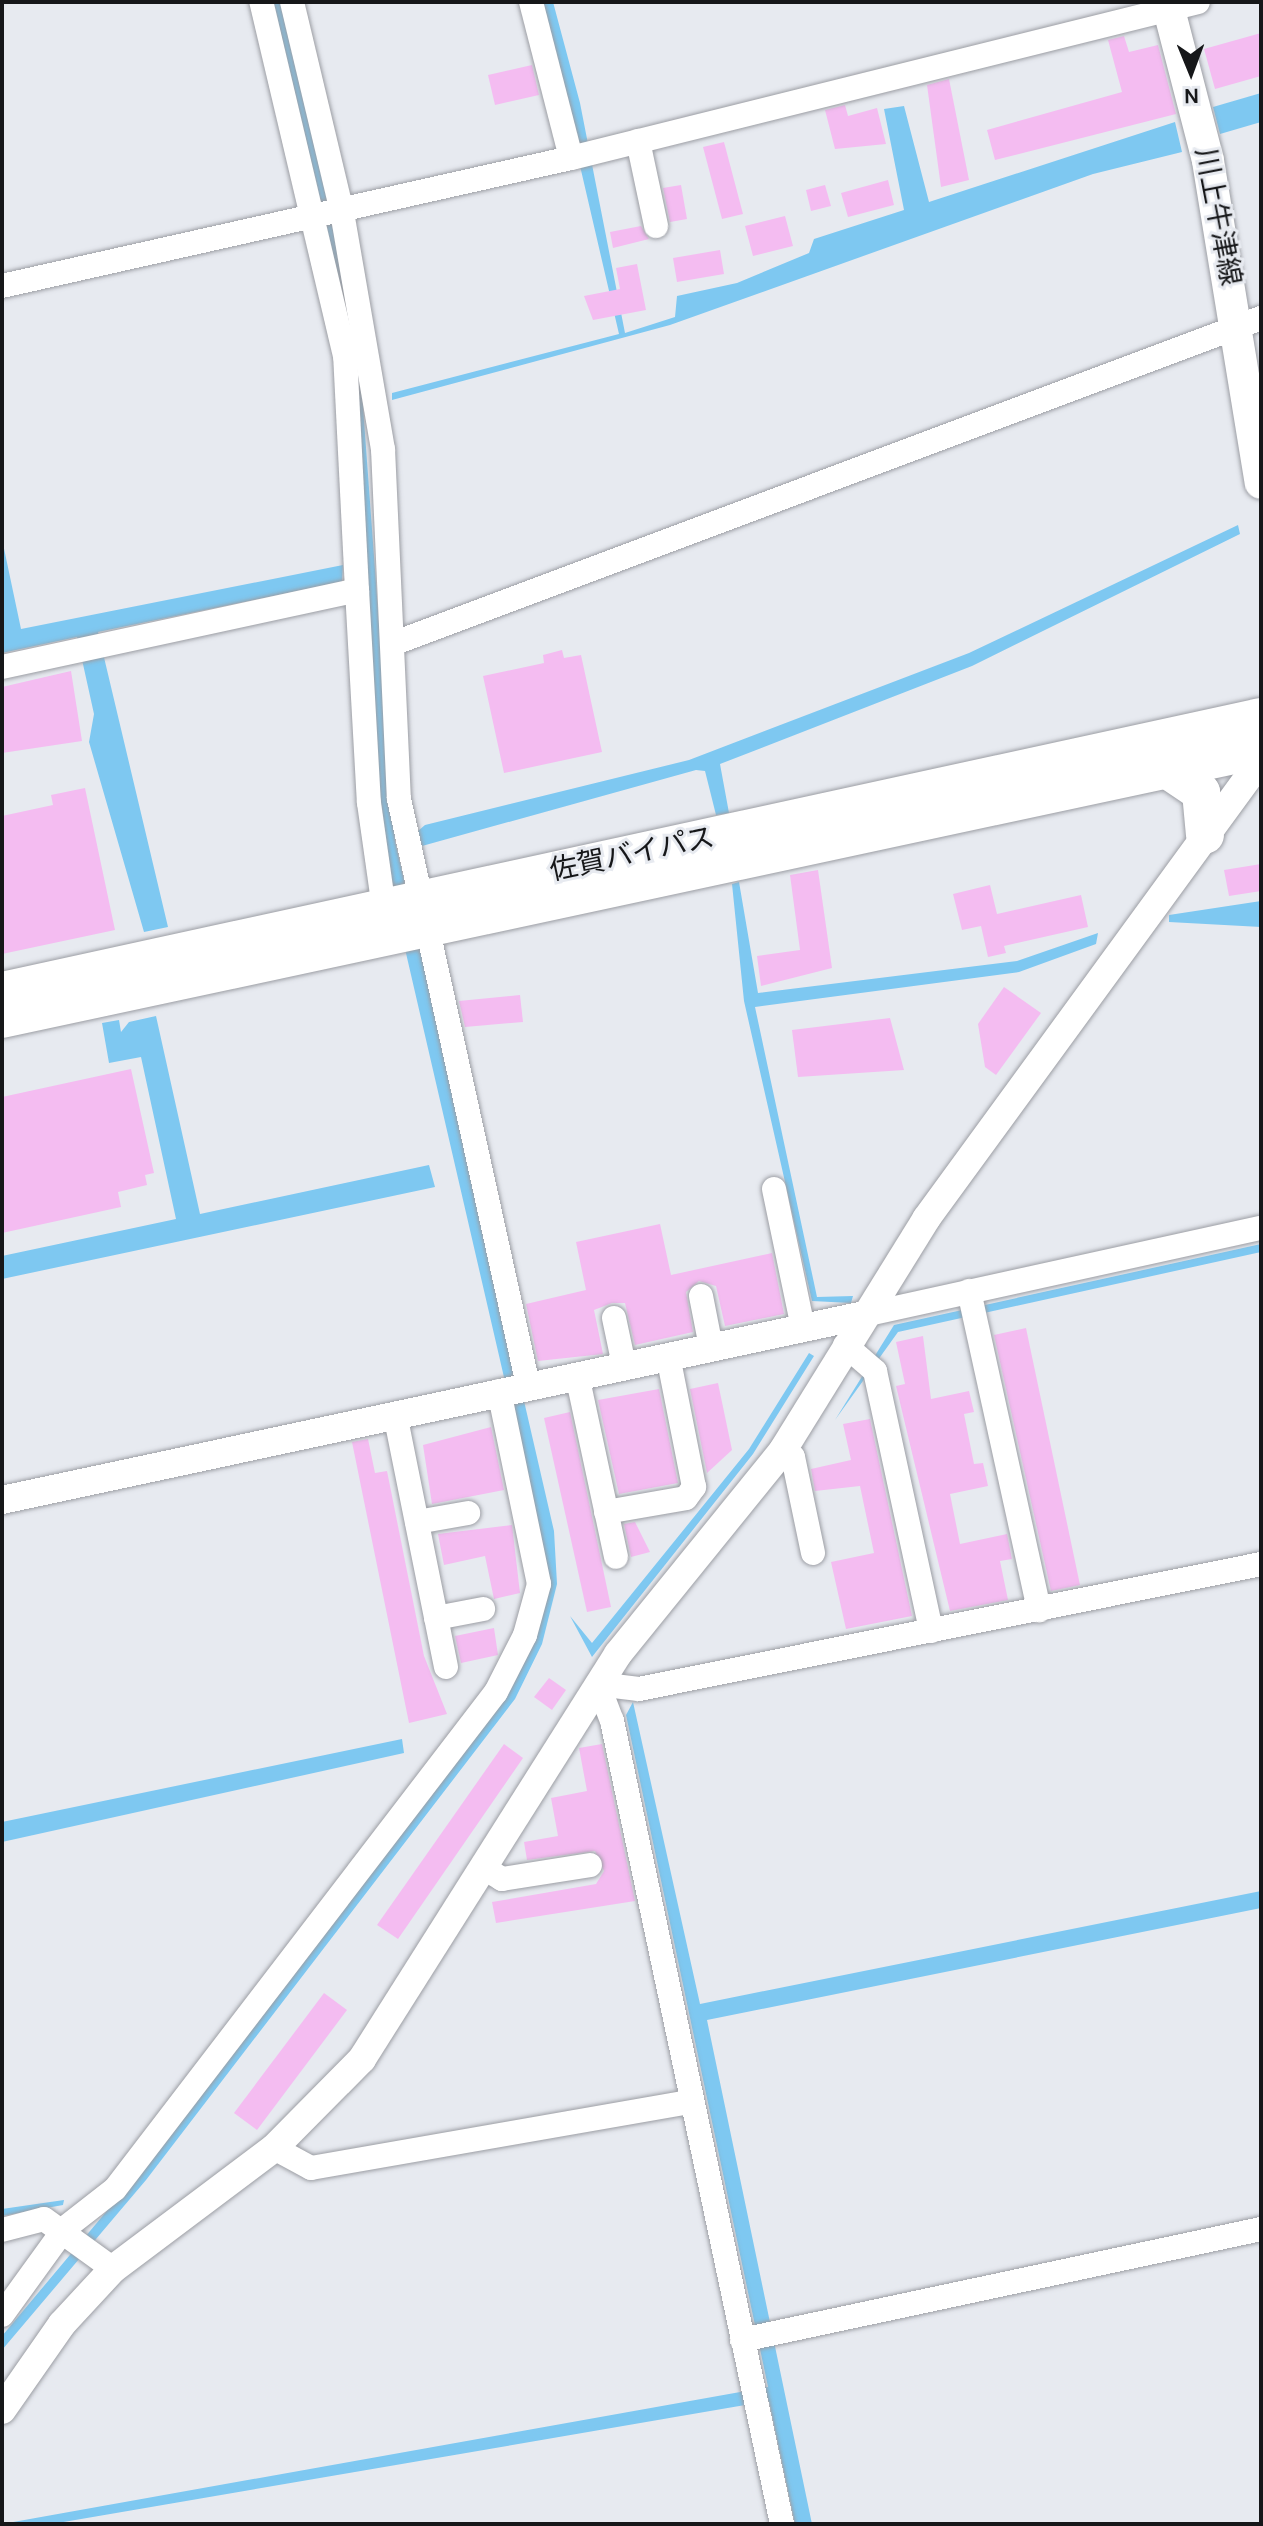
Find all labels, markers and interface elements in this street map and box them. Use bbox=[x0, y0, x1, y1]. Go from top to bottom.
north arrow bbox=[1151, 32, 1231, 112]
text: N bbox=[1183, 83, 1200, 109]
street label: 川上牛津線 bbox=[1188, 145, 1248, 289]
street label: 佐賀バイパス bbox=[546, 820, 718, 888]

